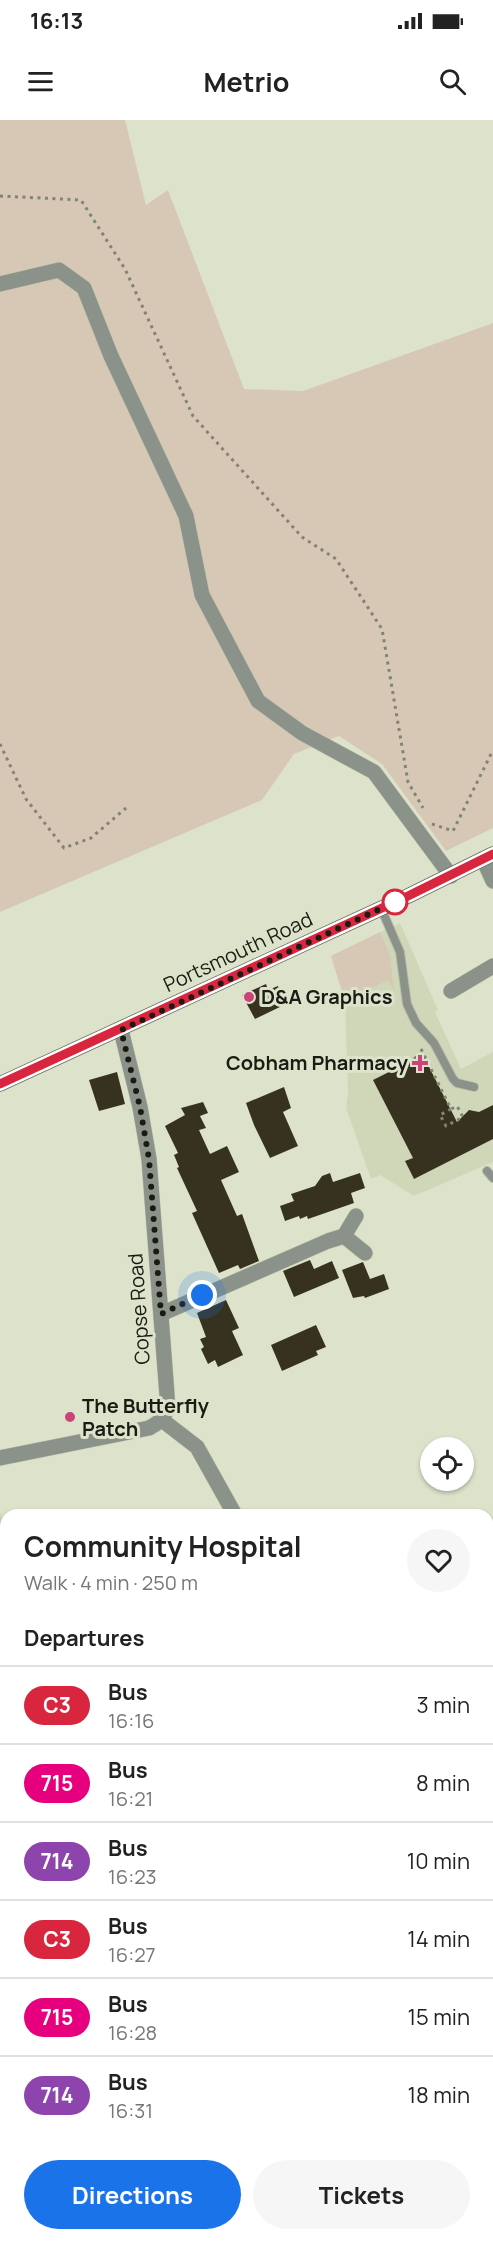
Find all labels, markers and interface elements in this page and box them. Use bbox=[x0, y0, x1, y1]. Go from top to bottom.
text: 16:13 bbox=[30, 6, 83, 36]
text: Metrio bbox=[203, 63, 290, 100]
icon: menu bbox=[24, 65, 57, 98]
icon: search bbox=[436, 65, 469, 98]
unlabelled marker bbox=[382, 889, 408, 915]
street label: Portsmouth Road bbox=[159, 905, 317, 998]
place label: D&A Graphics bbox=[261, 983, 393, 1010]
marker: D&A Graphics bbox=[242, 990, 256, 1004]
place label: Cobham Pharmacy bbox=[226, 1049, 409, 1076]
marker: Cobham Pharmacy bbox=[413, 1056, 427, 1070]
street label: Copse Road bbox=[121, 1252, 156, 1366]
your location bbox=[187, 1280, 217, 1310]
place label: The Butterfly Patch bbox=[82, 1392, 210, 1442]
marker: The Butterfly Patch bbox=[63, 1410, 77, 1424]
map controls bbox=[420, 1437, 474, 1491]
button: locate bbox=[420, 1437, 474, 1491]
text: Community Hospital bbox=[24, 1527, 302, 1565]
button: heart bbox=[407, 1529, 470, 1592]
text: Walk · 4 min · 250 m bbox=[24, 1569, 198, 1596]
text: Departures bbox=[24, 1623, 144, 1653]
text: Bus bbox=[108, 1677, 148, 1707]
text: 3 min bbox=[417, 1690, 470, 1720]
text: C3 bbox=[43, 1691, 71, 1719]
text: 16:16 bbox=[108, 1707, 154, 1734]
text: Bus bbox=[108, 1755, 148, 1785]
text: 8 min bbox=[416, 1768, 470, 1798]
text: 715 bbox=[41, 1769, 73, 1797]
text: 16:21 bbox=[108, 1785, 153, 1812]
text: Bus bbox=[108, 1833, 148, 1863]
text: 10 min bbox=[407, 1846, 470, 1876]
text: 714 bbox=[40, 1847, 74, 1875]
text: 16:23 bbox=[108, 1863, 157, 1890]
text: Bus bbox=[108, 1911, 148, 1941]
text: 14 min bbox=[407, 1924, 470, 1954]
text: C3 bbox=[43, 1925, 71, 1953]
text: 16:27 bbox=[108, 1941, 156, 1968]
text: Bus bbox=[108, 1989, 148, 2019]
text: 15 min bbox=[407, 2002, 470, 2032]
text: 715 bbox=[41, 2003, 73, 2031]
text: 16:28 bbox=[108, 2019, 157, 2046]
text: Bus bbox=[108, 2067, 148, 2097]
text: 18 min bbox=[407, 2080, 470, 2110]
text: 714 bbox=[40, 2081, 74, 2109]
text: 16:31 bbox=[108, 2097, 153, 2124]
button: Directions bbox=[24, 2160, 241, 2229]
button: Tickets bbox=[253, 2160, 470, 2229]

